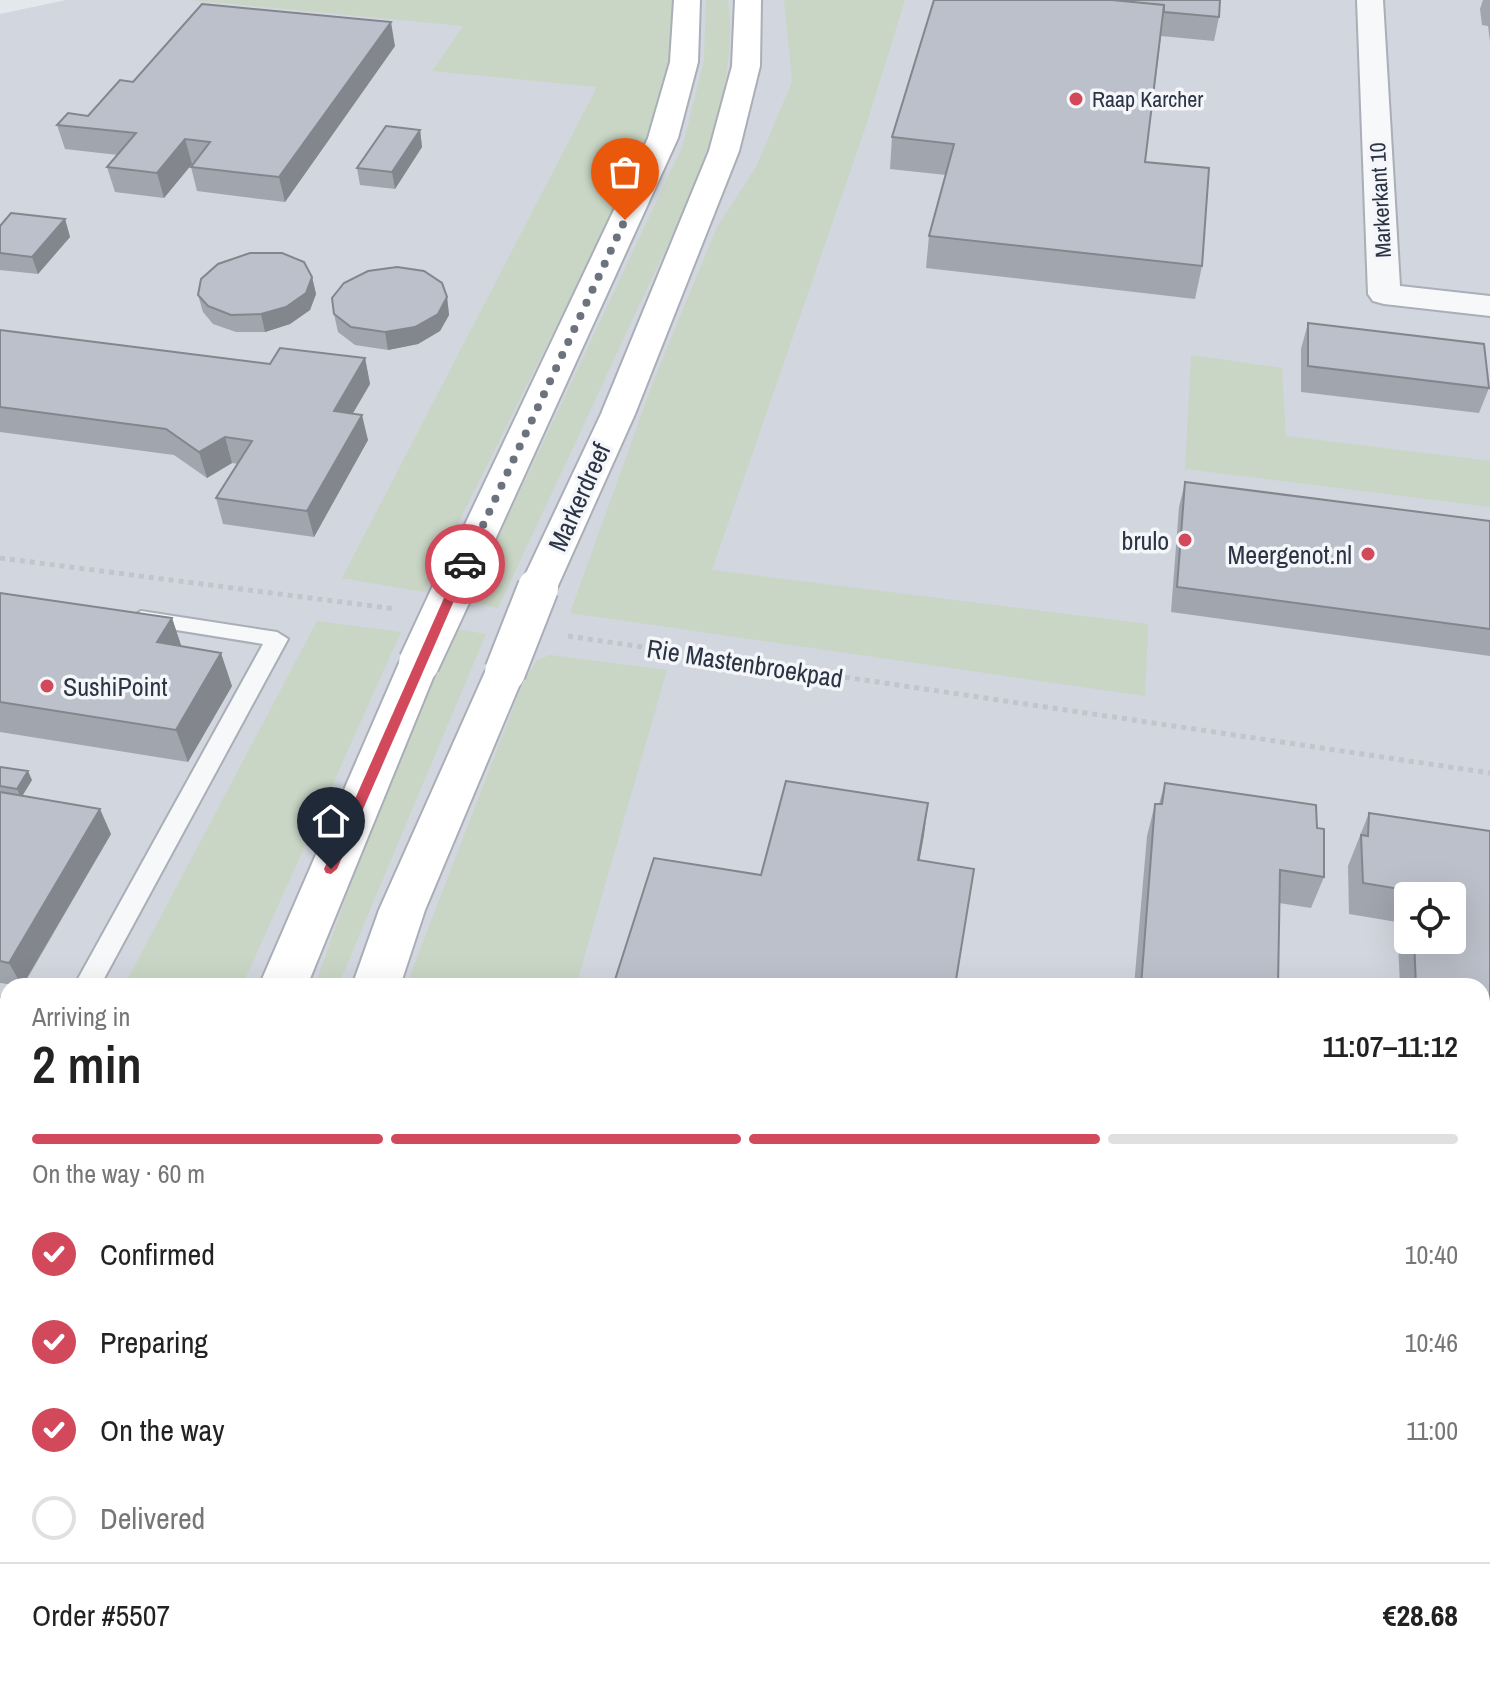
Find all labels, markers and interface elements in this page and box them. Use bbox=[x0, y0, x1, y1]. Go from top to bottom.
place label: Raap Karcher bbox=[1092, 84, 1203, 114]
marker: Raap Karcher bbox=[1067, 90, 1085, 108]
pin bbox=[591, 138, 659, 220]
street label: Markerkant 10 bbox=[1362, 142, 1398, 258]
icon: bag bbox=[603, 150, 647, 194]
street label: Markerdreef bbox=[540, 437, 618, 557]
place label: brulo bbox=[1122, 523, 1169, 558]
courier bbox=[425, 524, 505, 604]
marker: brulo bbox=[1176, 531, 1194, 549]
place label: Meergenot.nl bbox=[1228, 537, 1352, 572]
icon: car bbox=[443, 542, 487, 586]
marker: Meergenot.nl bbox=[1359, 545, 1377, 563]
street label: Rie Mastenbroekpad bbox=[645, 630, 845, 696]
place label: SushiPoint bbox=[63, 669, 167, 704]
marker: SushiPoint bbox=[38, 677, 56, 695]
pin bbox=[297, 787, 365, 869]
icon: home bbox=[309, 799, 353, 843]
map controls bbox=[1394, 882, 1466, 954]
button: locate bbox=[1394, 882, 1466, 954]
text: Arriving in bbox=[32, 999, 130, 1034]
text: 11:07–11:12 bbox=[1322, 1026, 1458, 1066]
text: 2 min bbox=[32, 1029, 142, 1099]
text: On the way · 60 m bbox=[32, 1156, 205, 1191]
icon: check bbox=[32, 1232, 76, 1276]
text: Confirmed bbox=[100, 1234, 215, 1274]
text: 10:40 bbox=[1405, 1237, 1458, 1272]
icon: check bbox=[32, 1320, 76, 1364]
text: Preparing bbox=[100, 1322, 208, 1362]
text: 10:46 bbox=[1405, 1325, 1458, 1360]
icon: check bbox=[32, 1408, 76, 1452]
text: On the way bbox=[100, 1410, 224, 1450]
text: 11:00 bbox=[1406, 1413, 1458, 1448]
text: Delivered bbox=[100, 1498, 205, 1538]
text: Order #5507 bbox=[32, 1595, 170, 1635]
text: €28.68 bbox=[1383, 1595, 1458, 1635]

